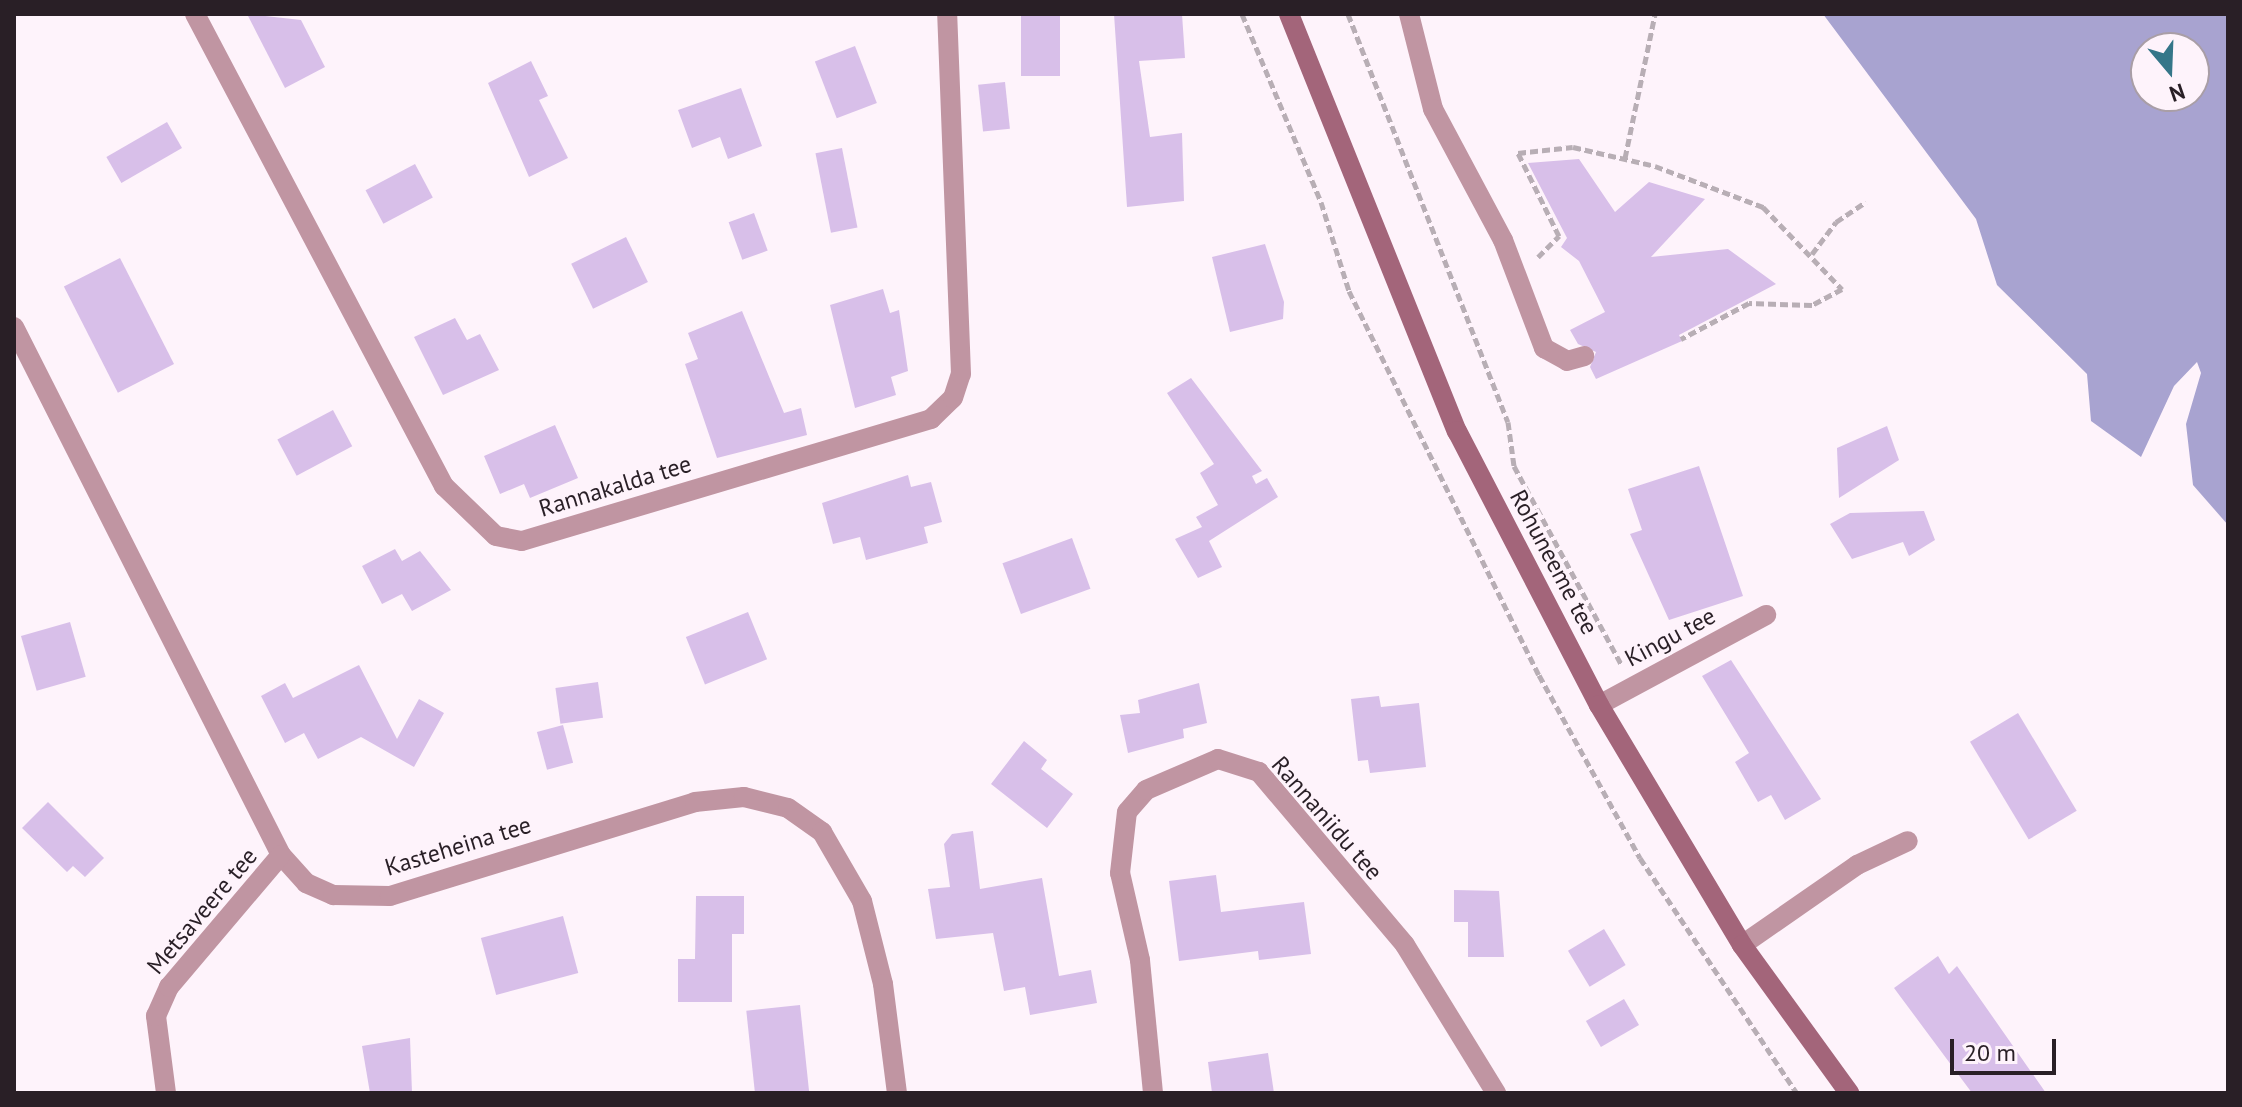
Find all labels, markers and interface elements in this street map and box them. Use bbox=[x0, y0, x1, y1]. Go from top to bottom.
north arrow bbox=[2130, 32, 2210, 112]
text: N bbox=[2166, 77, 2189, 108]
street label: Rannakalda tee bbox=[535, 449, 695, 523]
street label: Rohuneeme tee bbox=[1504, 485, 1604, 639]
street label: Kingu tee bbox=[1620, 601, 1720, 673]
street label: Rannaniidu tee bbox=[1266, 750, 1388, 886]
street label: Kasteheina tee bbox=[381, 810, 535, 882]
street label: Metsaveere tee bbox=[141, 842, 263, 980]
scale bar bbox=[1954, 1023, 2060, 1073]
text: 20 m bbox=[1964, 1037, 2016, 1068]

